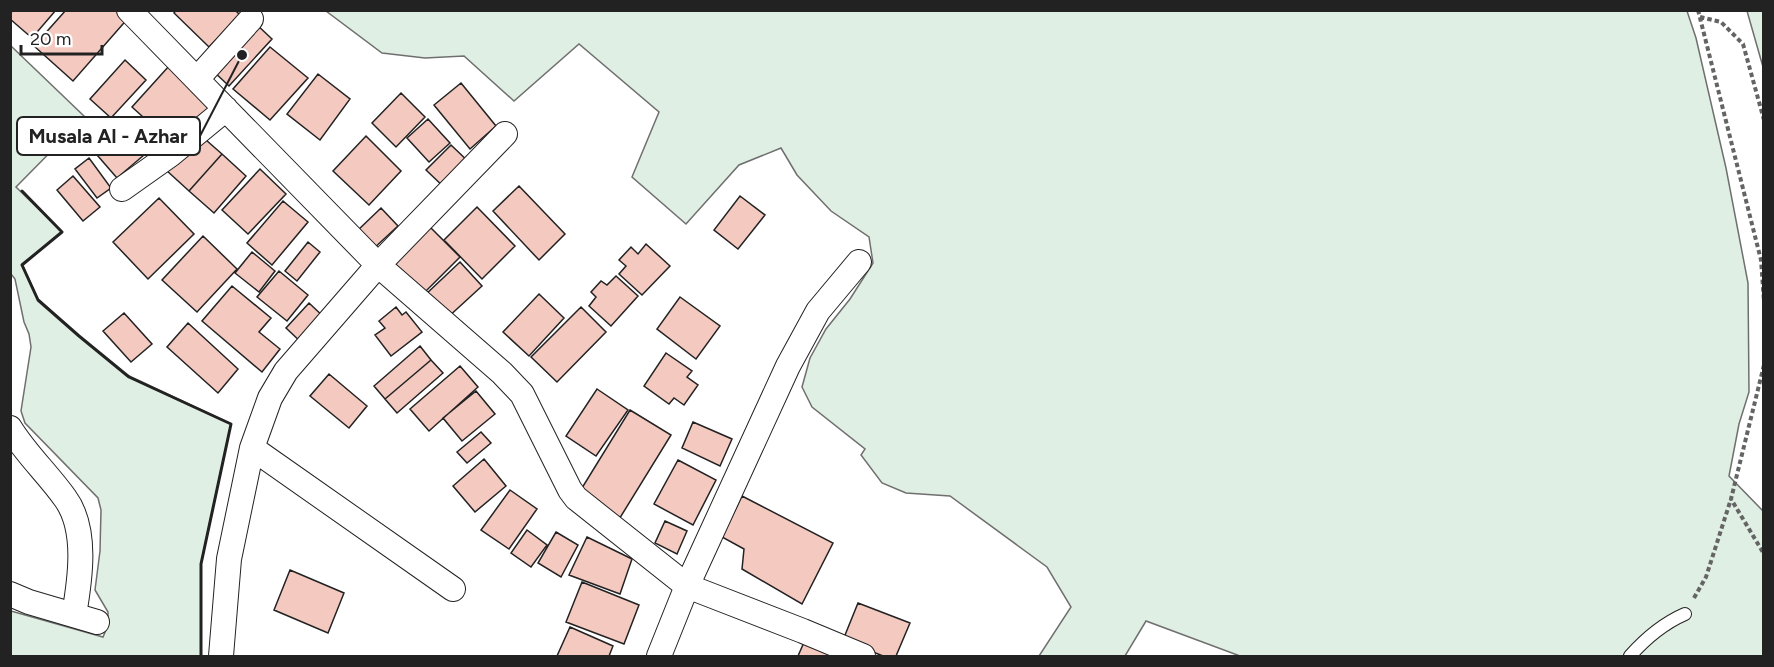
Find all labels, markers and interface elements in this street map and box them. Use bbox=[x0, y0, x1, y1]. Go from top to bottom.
scale bar bbox=[21, 18, 102, 56]
text: 20 m bbox=[30, 28, 71, 50]
callout: Musala Al - Azhar bbox=[17, 117, 200, 155]
text: Musala Al - Azhar bbox=[28, 124, 188, 148]

